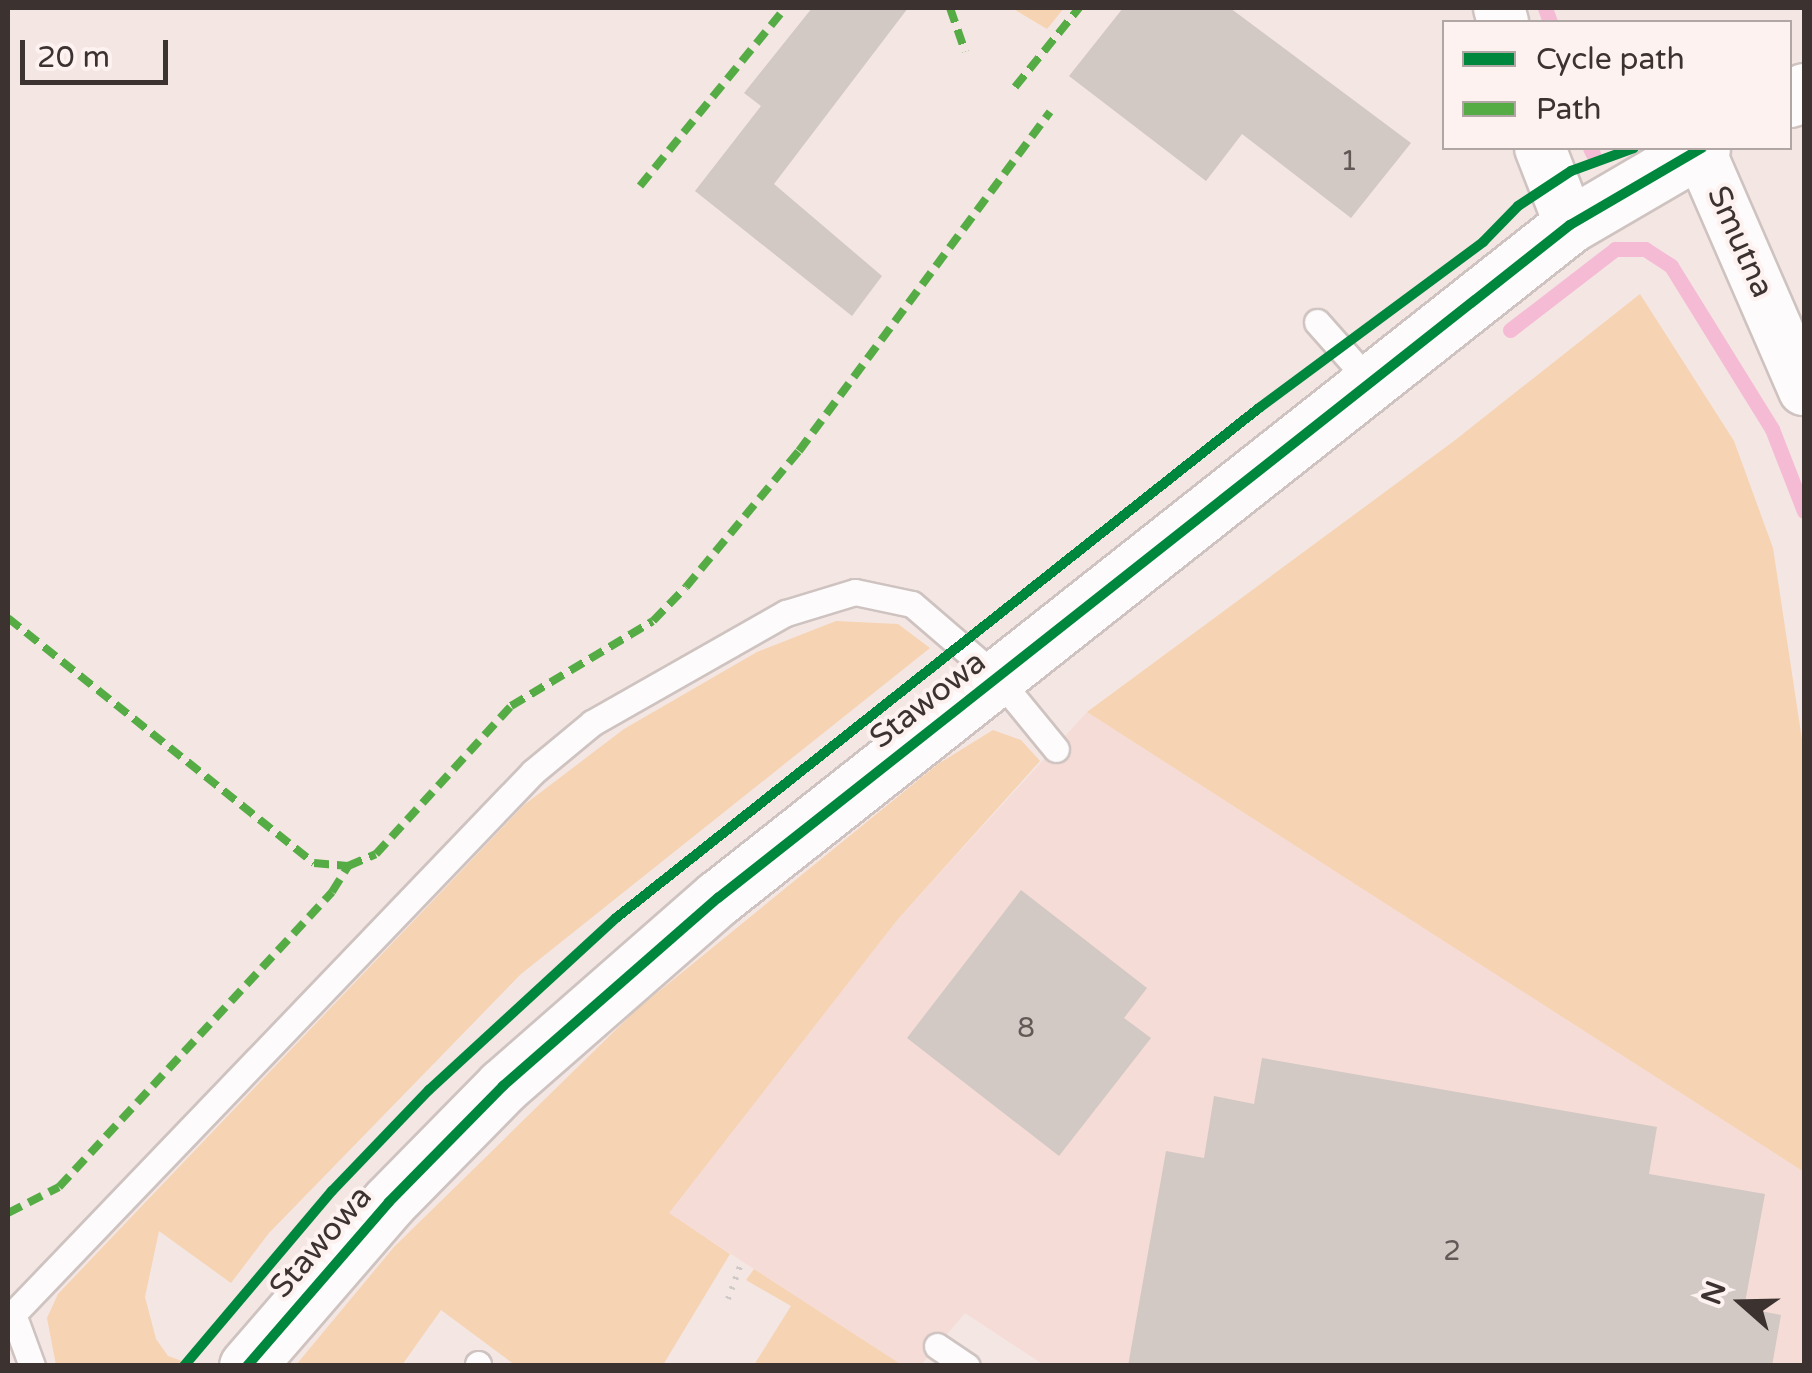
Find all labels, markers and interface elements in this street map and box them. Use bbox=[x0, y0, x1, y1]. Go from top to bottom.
scale bar bbox=[25, 20, 172, 82]
legend bbox=[1442, 20, 1792, 150]
text: 20 m bbox=[37, 39, 110, 76]
text: Cycle path bbox=[1536, 41, 1685, 78]
text: Path bbox=[1536, 91, 1602, 128]
house number: 1 bbox=[1340, 144, 1358, 178]
street label: Smutna bbox=[1698, 180, 1782, 304]
street label: Stawowa bbox=[862, 643, 994, 757]
house number: 8 bbox=[1017, 1011, 1035, 1045]
street label: Stawowa bbox=[262, 1178, 380, 1306]
house number: 2 bbox=[1443, 1234, 1461, 1268]
north arrow bbox=[1692, 1253, 1792, 1353]
text: N bbox=[1694, 1276, 1734, 1309]

